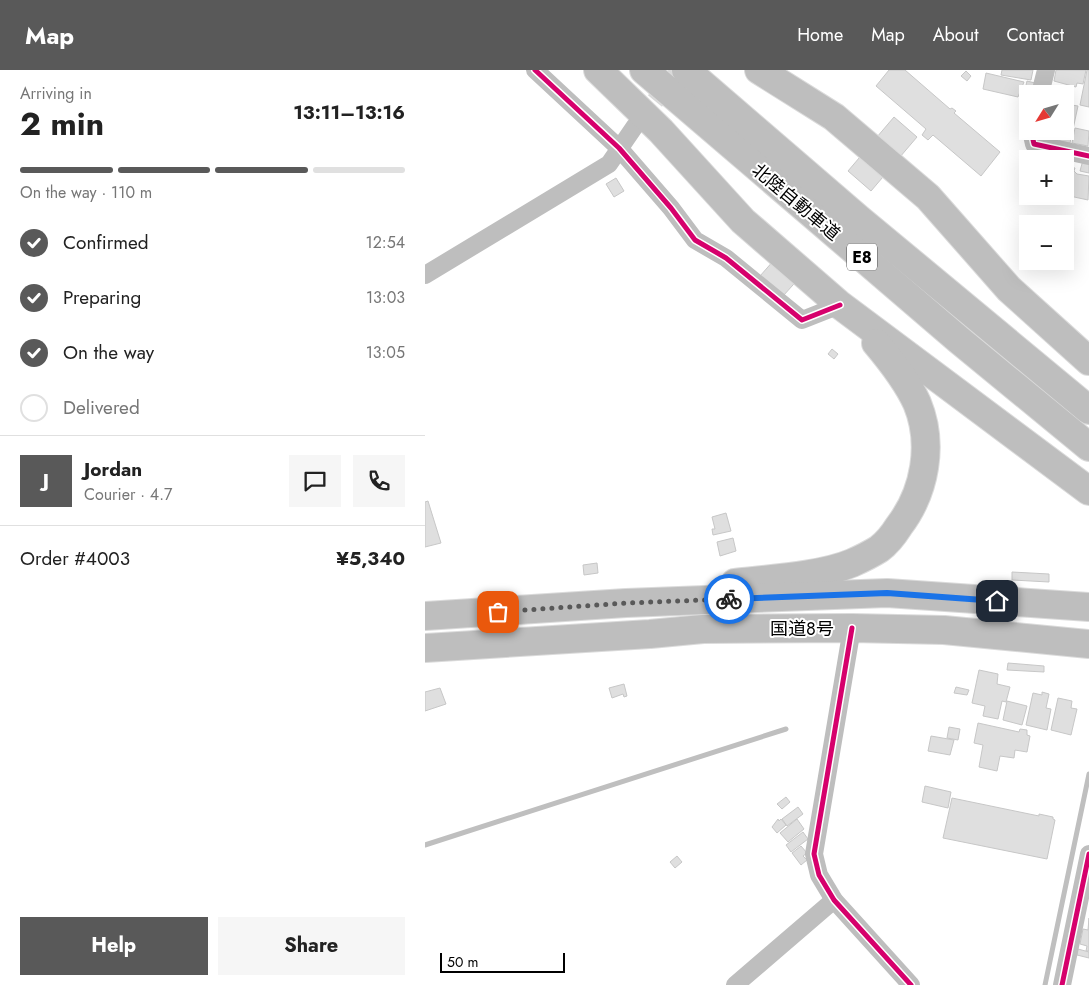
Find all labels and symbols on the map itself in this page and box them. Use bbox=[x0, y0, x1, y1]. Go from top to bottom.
north arrow bbox=[1019, 85, 1074, 140]
street label: 北陸自動車道 bbox=[746, 157, 846, 247]
road number: E8 bbox=[847, 243, 877, 270]
courier bbox=[704, 574, 754, 624]
pin bbox=[976, 580, 1018, 622]
pin bbox=[477, 591, 519, 633]
street label: 国道8号 bbox=[770, 616, 834, 642]
scale bar bbox=[440, 950, 565, 973]

